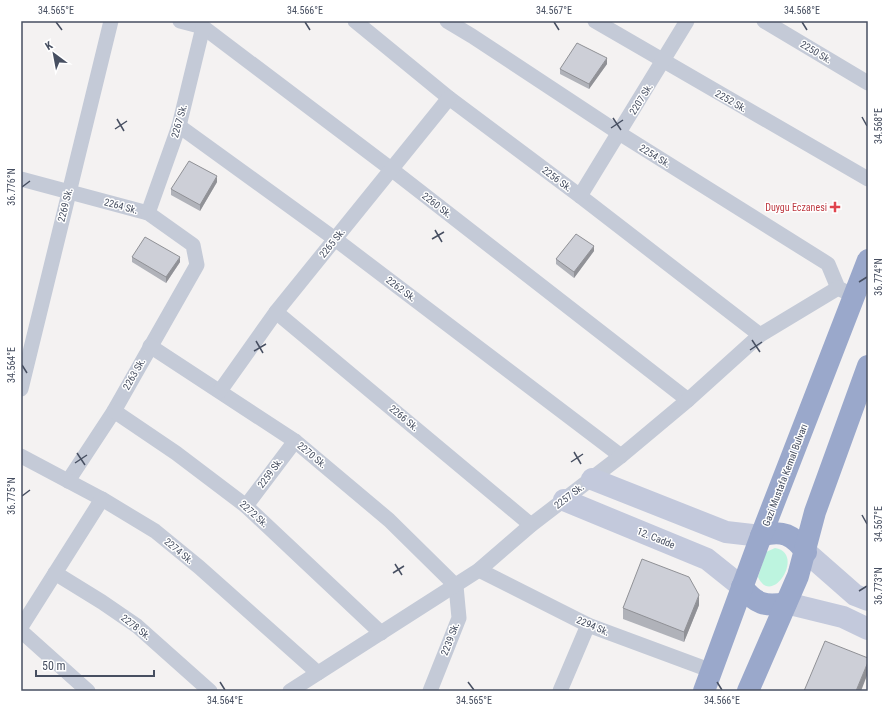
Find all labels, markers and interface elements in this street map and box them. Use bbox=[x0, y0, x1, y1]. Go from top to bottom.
text: 34.565°E bbox=[38, 5, 74, 16]
text: 34.566°E bbox=[287, 5, 323, 16]
text: 34.567°E bbox=[536, 5, 572, 16]
text: 34.568°E bbox=[784, 5, 820, 16]
north arrow bbox=[34, 34, 74, 74]
text: K bbox=[43, 38, 56, 53]
street label: 2250 Sk. bbox=[798, 38, 834, 66]
street label: 2207 Sk. bbox=[627, 82, 655, 116]
street label: 2252 Sk. bbox=[713, 88, 749, 114]
street label: 2267 Sk. bbox=[169, 103, 189, 139]
text: 34.568°E bbox=[873, 108, 884, 144]
street label: 2254 Sk. bbox=[638, 142, 672, 170]
street label: 2256 Sk. bbox=[540, 164, 574, 194]
text: 36.776°N bbox=[6, 168, 17, 206]
street label: 2269 Sk. bbox=[56, 187, 74, 223]
street label: 2260 Sk. bbox=[420, 190, 454, 220]
street label: 2264 Sk. bbox=[103, 196, 139, 216]
place label: Duygu Eczanesi bbox=[765, 202, 827, 213]
marker: Duygu Eczanesi bbox=[830, 202, 840, 212]
street label: 2265 Sk. bbox=[317, 226, 347, 260]
text: 36.774°N bbox=[873, 258, 884, 296]
street label: 2262 Sk. bbox=[384, 274, 418, 304]
text: 34.564°E bbox=[6, 347, 17, 383]
street label: 2263 Sk. bbox=[121, 356, 147, 392]
street label: 2266 Sk. bbox=[387, 403, 421, 433]
street label: Gazi Mustafa Kemal Bulvarı bbox=[760, 422, 810, 528]
street label: 2270 Sk. bbox=[295, 440, 329, 470]
street label: 2259 Sk. bbox=[255, 456, 285, 490]
text: 36.775°N bbox=[6, 477, 17, 515]
street label: 2257 Sk. bbox=[552, 481, 586, 511]
street label: 2272 Sk. bbox=[238, 498, 270, 530]
text: 34.567°E bbox=[873, 506, 884, 542]
street label: 12. Cadde bbox=[635, 525, 677, 551]
street label: 2274 Sk. bbox=[162, 536, 196, 566]
text: 36.773°N bbox=[873, 567, 884, 605]
street label: 2278 Sk. bbox=[119, 612, 153, 642]
street label: 2294 Sk. bbox=[575, 614, 611, 638]
street label: 2239 Sk. bbox=[439, 621, 461, 657]
scale bar bbox=[36, 652, 154, 678]
text: 50 m bbox=[42, 659, 66, 673]
text: 34.564°E bbox=[207, 695, 243, 706]
text: 34.565°E bbox=[456, 695, 492, 706]
text: 34.566°E bbox=[704, 695, 740, 706]

